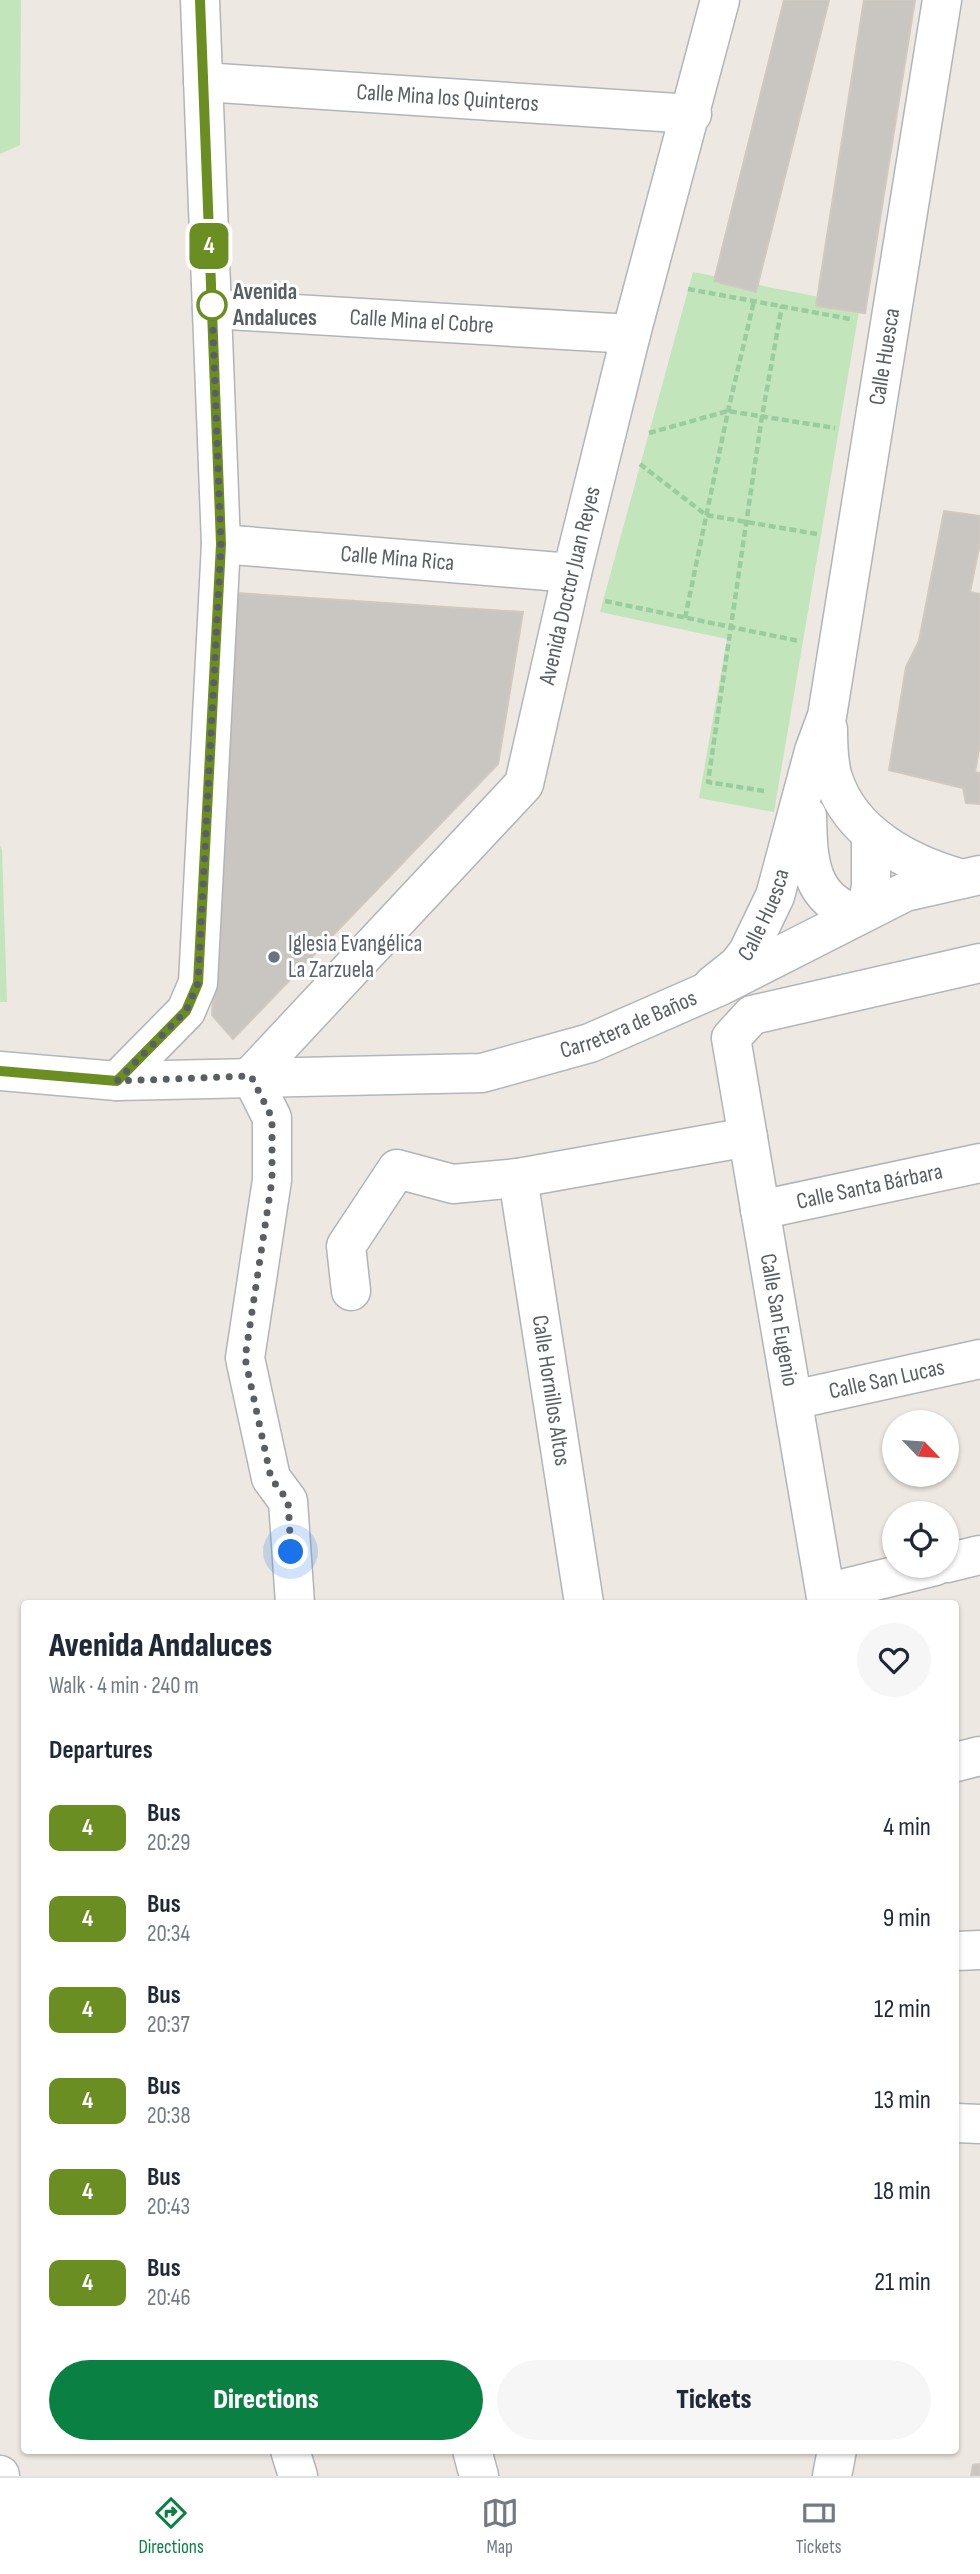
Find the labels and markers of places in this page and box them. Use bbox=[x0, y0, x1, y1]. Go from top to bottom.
place label: Avenida Andaluces bbox=[232, 278, 317, 332]
marker: Avenida Andaluces bbox=[197, 290, 227, 320]
place label: Iglesia Evangélica La Zarzuela bbox=[288, 930, 422, 984]
marker: Iglesia Evangélica La Zarzuela bbox=[266, 949, 282, 965]

